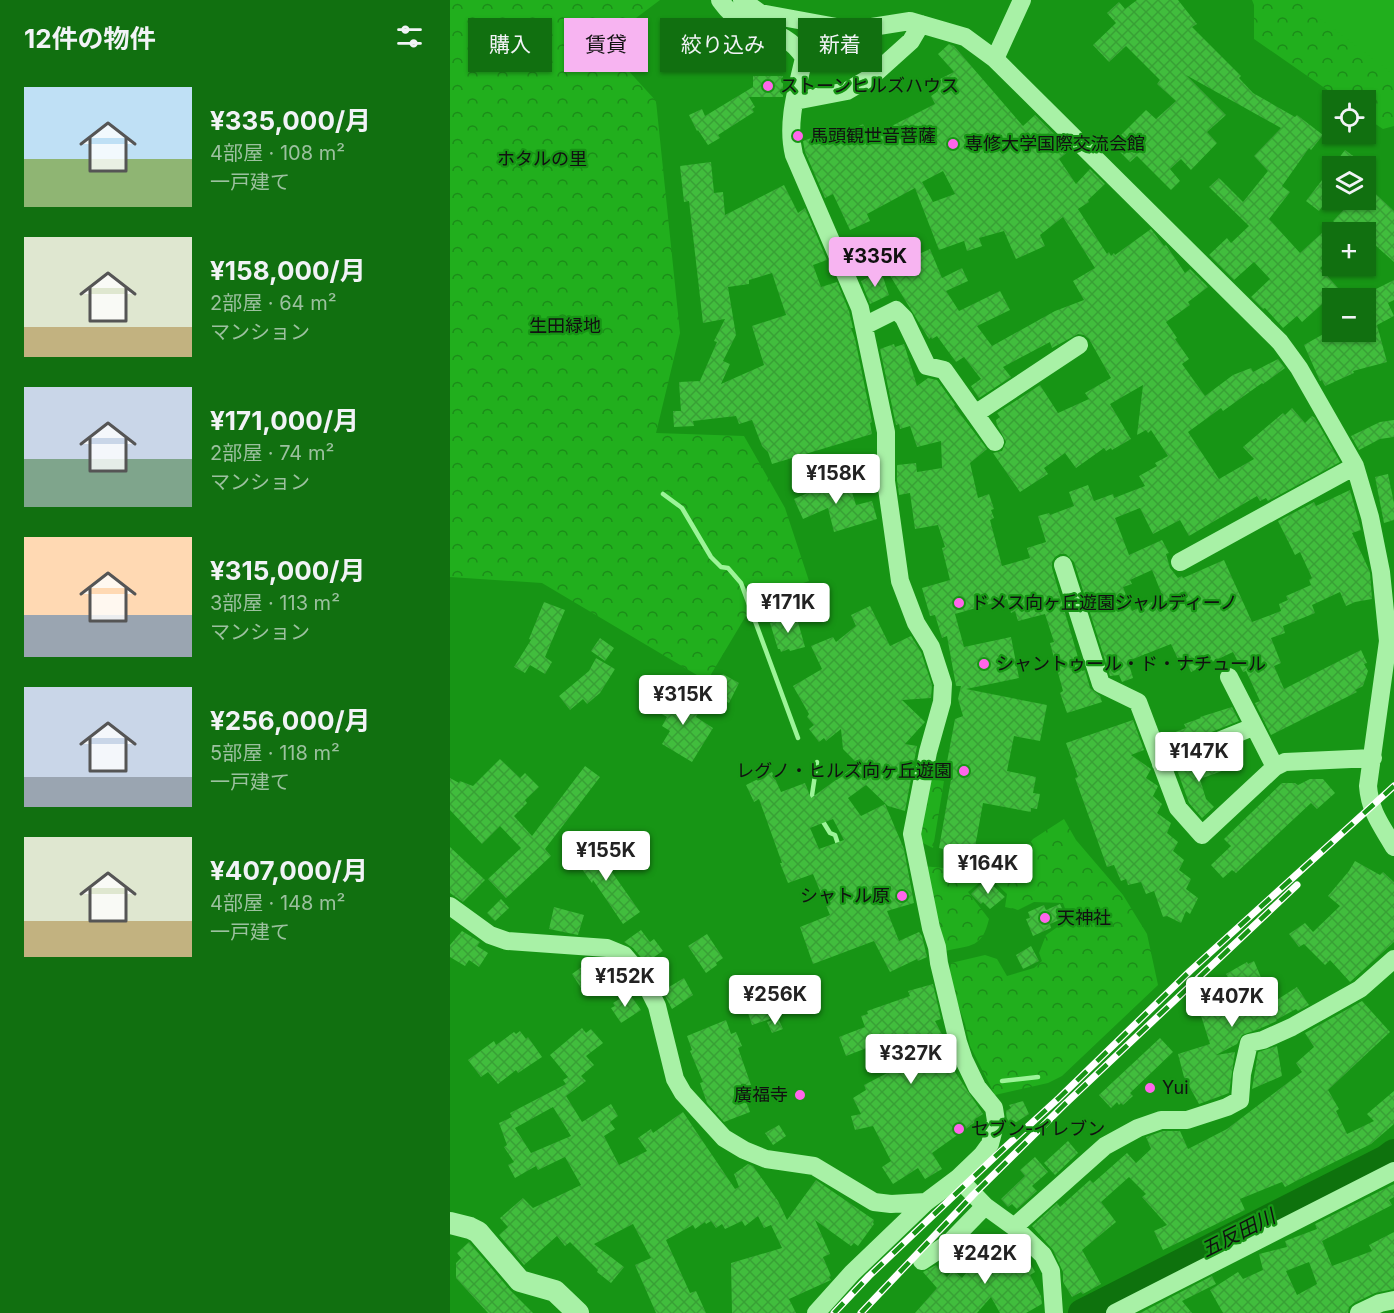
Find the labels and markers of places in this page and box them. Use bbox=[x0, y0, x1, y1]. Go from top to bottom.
place label: ストーンヒルズハウス bbox=[780, 75, 959, 96]
marker: ストーンヒルズハウス bbox=[761, 79, 775, 93]
place label: 馬頭観世音菩薩 bbox=[810, 125, 936, 146]
marker: 馬頭観世音菩薩 bbox=[791, 129, 805, 143]
place label: 専修大学国際交流会館 bbox=[965, 133, 1145, 154]
marker: 専修大学国際交流会館 bbox=[946, 137, 960, 151]
pin: ¥335K bbox=[833, 237, 917, 288]
pin: ¥158K bbox=[794, 454, 878, 505]
pin: ¥171K bbox=[746, 583, 830, 634]
place label: ドメス向ヶ丘遊園ジャルディーノ bbox=[971, 592, 1238, 613]
marker: ドメス向ヶ丘遊園ジャルディーノ bbox=[952, 596, 966, 610]
place label: シャントゥール・ド・ナチュール bbox=[996, 653, 1266, 674]
marker: シャントゥール・ド・ナチュール bbox=[977, 657, 991, 671]
pin: ¥315K bbox=[641, 675, 725, 726]
pin: ¥147K bbox=[1157, 732, 1241, 783]
place label: レグノ・ヒルズ向ヶ丘遊園 bbox=[736, 760, 952, 781]
marker: レグノ・ヒルズ向ヶ丘遊園 bbox=[957, 764, 971, 778]
pin: ¥155K bbox=[564, 831, 648, 882]
pin: ¥164K bbox=[946, 844, 1030, 895]
place label: シャトル原 bbox=[800, 885, 890, 906]
marker: シャトル原 bbox=[895, 889, 909, 903]
place label: 天神社 bbox=[1057, 907, 1111, 928]
marker: 天神社 bbox=[1038, 911, 1052, 925]
pin: ¥152K bbox=[583, 957, 667, 1008]
pin: ¥256K bbox=[733, 975, 817, 1026]
pin: ¥407K bbox=[1190, 977, 1274, 1028]
pin: ¥327K bbox=[869, 1034, 953, 1085]
place label: Yui bbox=[1162, 1077, 1189, 1098]
marker: Yui bbox=[1143, 1081, 1157, 1095]
place label: 廣福寺 bbox=[734, 1084, 788, 1105]
marker: 廣福寺 bbox=[793, 1088, 807, 1102]
place label: セブン-イレブン bbox=[971, 1118, 1105, 1139]
marker: セブン-イレブン bbox=[952, 1122, 966, 1136]
pin: ¥242K bbox=[943, 1234, 1027, 1285]

